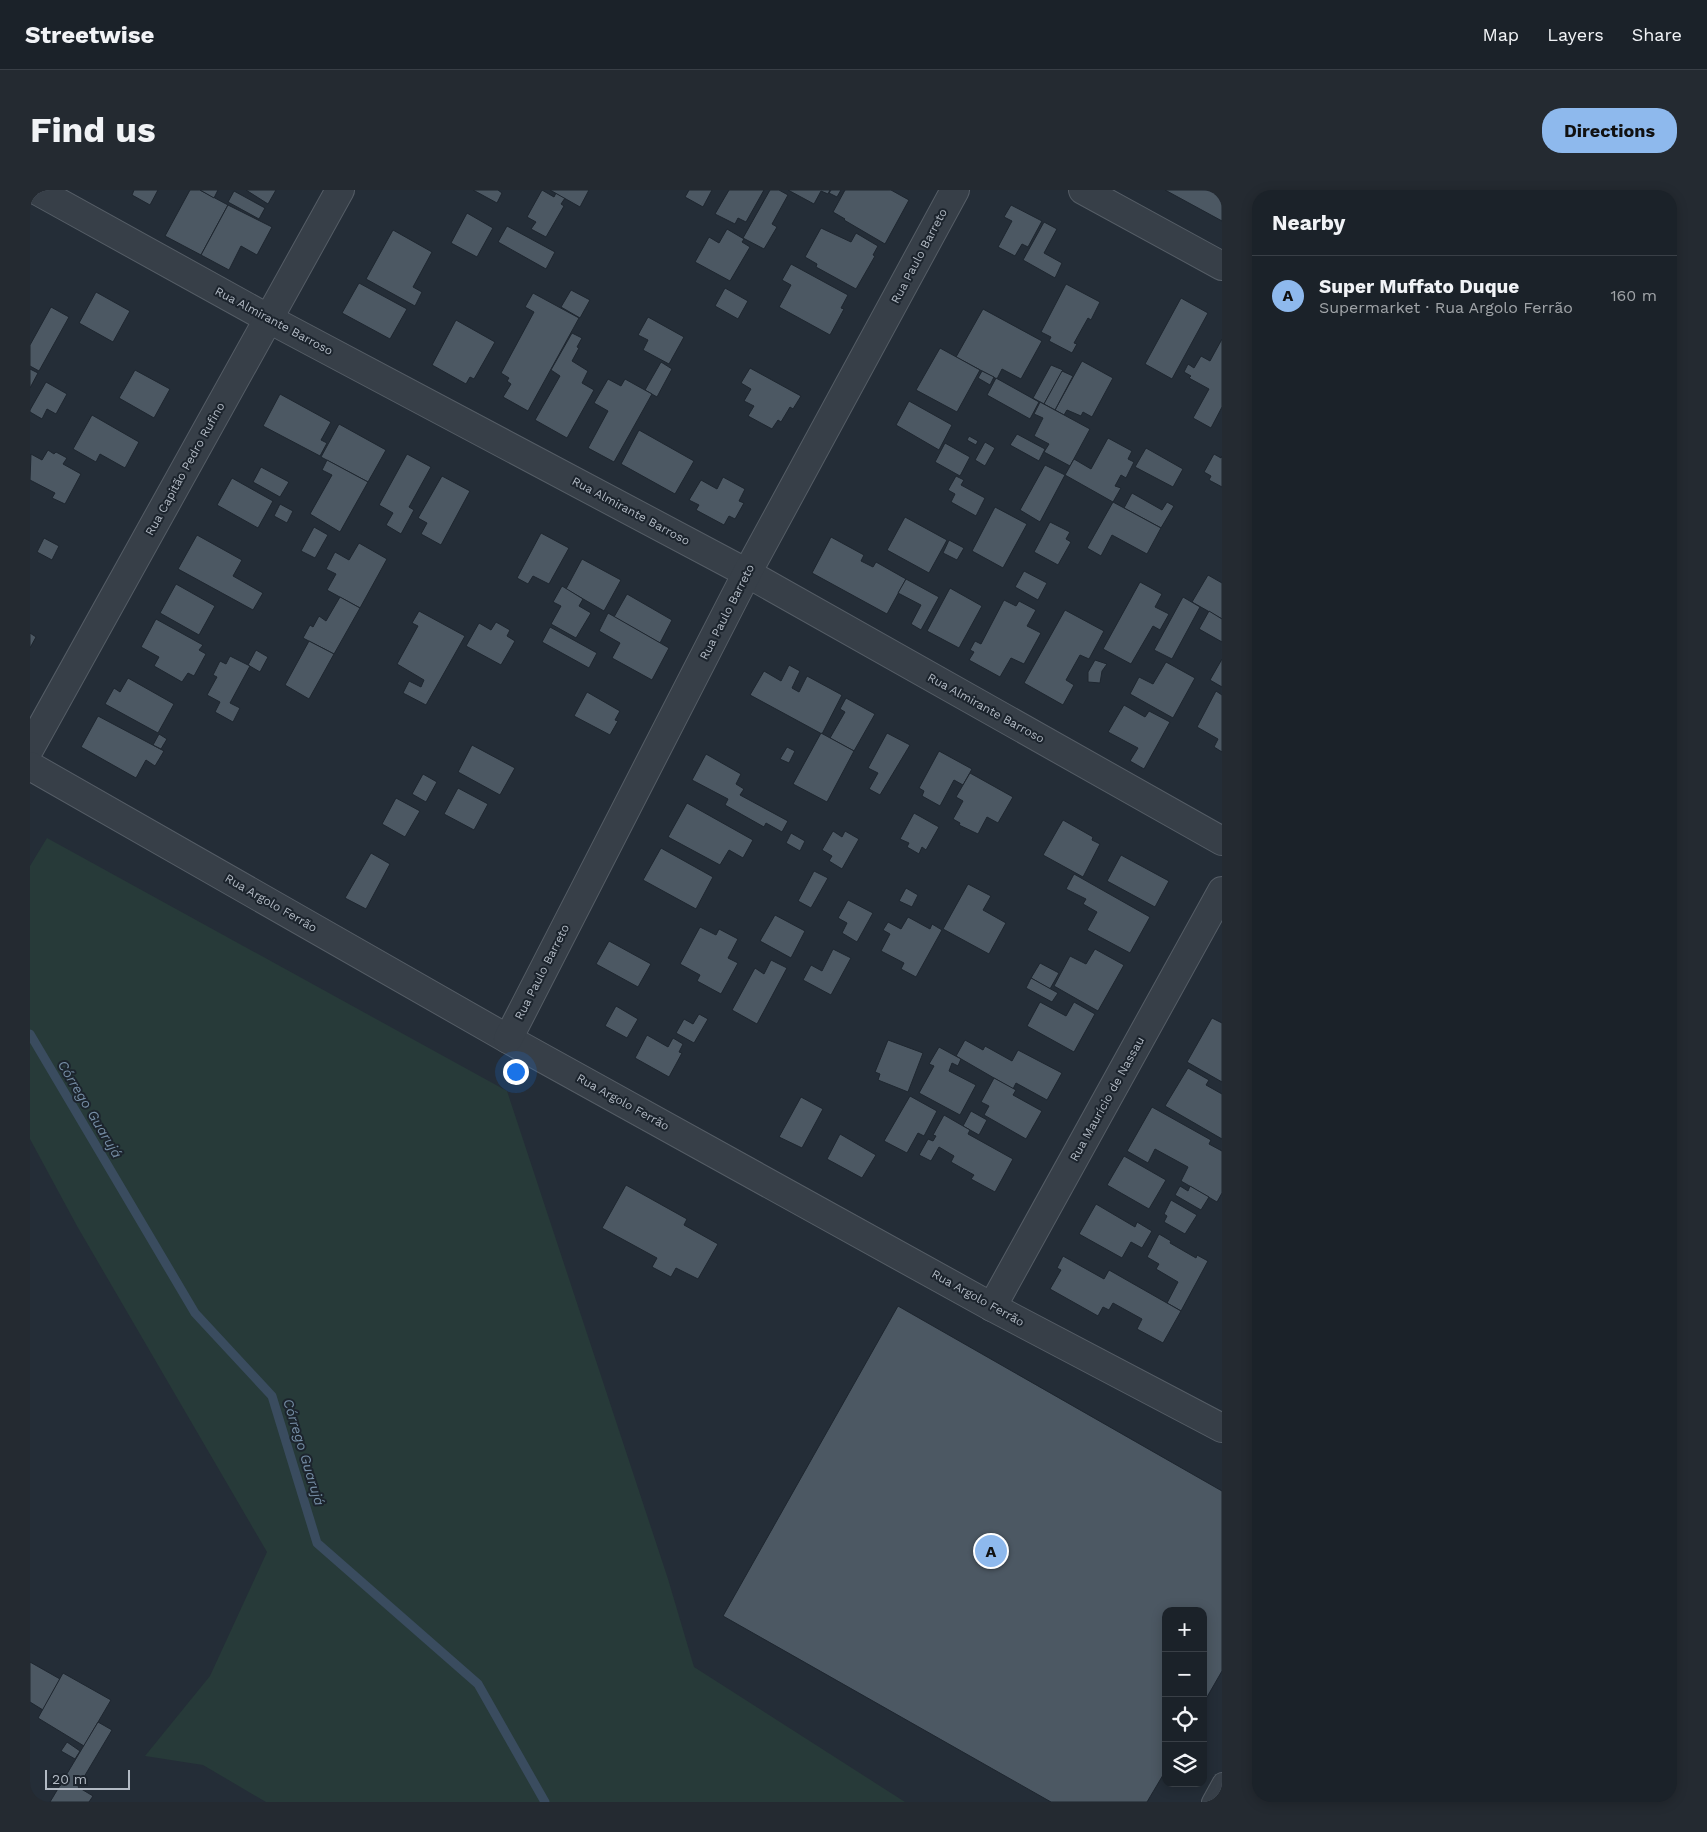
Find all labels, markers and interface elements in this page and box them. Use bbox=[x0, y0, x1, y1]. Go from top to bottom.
text: Streetwise bbox=[25, 21, 154, 49]
text: Map bbox=[1482, 24, 1519, 45]
text: Layers bbox=[1547, 24, 1604, 45]
text: Share bbox=[1632, 24, 1682, 45]
button: Directions bbox=[1542, 108, 1677, 153]
text: Find us bbox=[30, 109, 156, 151]
street label: Rua Paulo Barreto bbox=[888, 206, 950, 306]
text: Nearby bbox=[1272, 210, 1345, 235]
text: Super Muffato Duque bbox=[1319, 275, 1519, 298]
street label: Rua Almirante Barroso bbox=[213, 284, 335, 358]
text: A bbox=[1283, 286, 1293, 305]
text: 160 m bbox=[1610, 286, 1657, 305]
text: Supermarket · Rua Argolo Ferrão bbox=[1319, 298, 1573, 317]
street label: Rua Capitão Pedro Rufino bbox=[142, 400, 228, 538]
street label: Rua Almirante Barroso bbox=[570, 474, 692, 548]
street label: Rua Paulo Barreto bbox=[697, 562, 757, 662]
street label: Rua Almirante Barroso bbox=[925, 670, 1047, 746]
street label: Rua Argolo Ferrão bbox=[223, 871, 319, 935]
street label: Rua Paulo Barreto bbox=[512, 922, 572, 1022]
street label: Rua Maurício de Nassau bbox=[1067, 1034, 1147, 1164]
water label: Córrego Guarujá bbox=[55, 1057, 126, 1161]
your location bbox=[503, 1059, 529, 1085]
street label: Rua Argolo Ferrão bbox=[574, 1071, 672, 1133]
street label: Rua Argolo Ferrão bbox=[929, 1267, 1027, 1329]
water label: Córrego Guarujá bbox=[280, 1397, 328, 1508]
pin: A bbox=[975, 1532, 1007, 1570]
map controls bbox=[1162, 1607, 1207, 1787]
button: + bbox=[1162, 1607, 1207, 1652]
button: − bbox=[1162, 1652, 1207, 1697]
button: locate bbox=[1162, 1697, 1207, 1742]
button: layers bbox=[1162, 1742, 1207, 1787]
scale bar bbox=[45, 1767, 130, 1790]
text: 20 m bbox=[52, 1771, 87, 1787]

